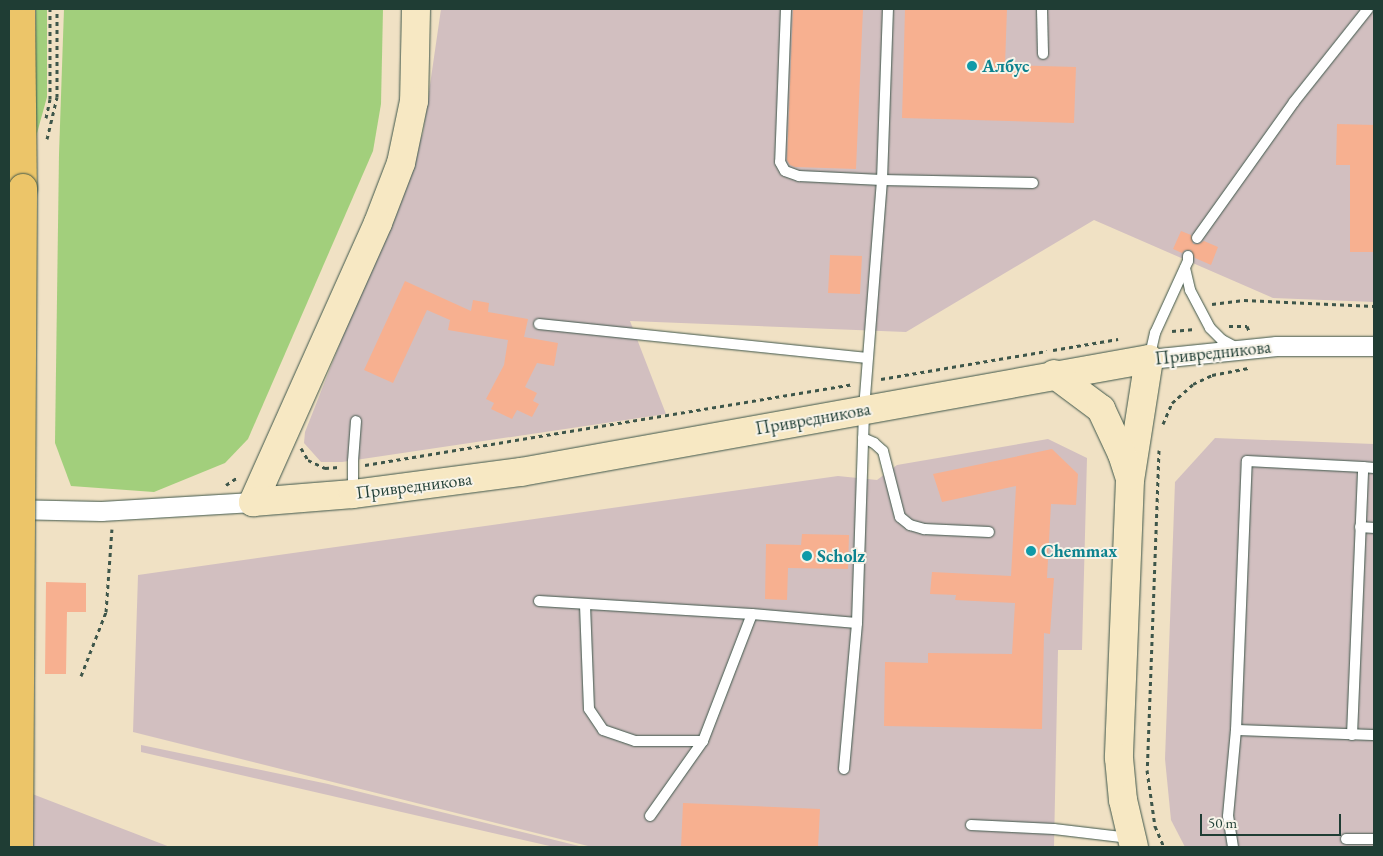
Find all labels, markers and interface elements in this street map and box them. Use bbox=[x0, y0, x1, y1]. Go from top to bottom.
place label: Албус bbox=[982, 55, 1029, 77]
marker: Албус bbox=[966, 60, 978, 72]
street label: Привредникова bbox=[1154, 336, 1272, 370]
street label: Привредникова bbox=[754, 398, 872, 440]
street label: Привредникова bbox=[355, 468, 473, 504]
place label: Chemmax bbox=[1041, 540, 1117, 562]
place label: Scholz bbox=[817, 545, 865, 567]
marker: Chemmax bbox=[1025, 545, 1037, 557]
marker: Scholz bbox=[801, 550, 813, 562]
scale bar bbox=[1203, 804, 1344, 836]
text: 50 m bbox=[1208, 813, 1237, 832]

